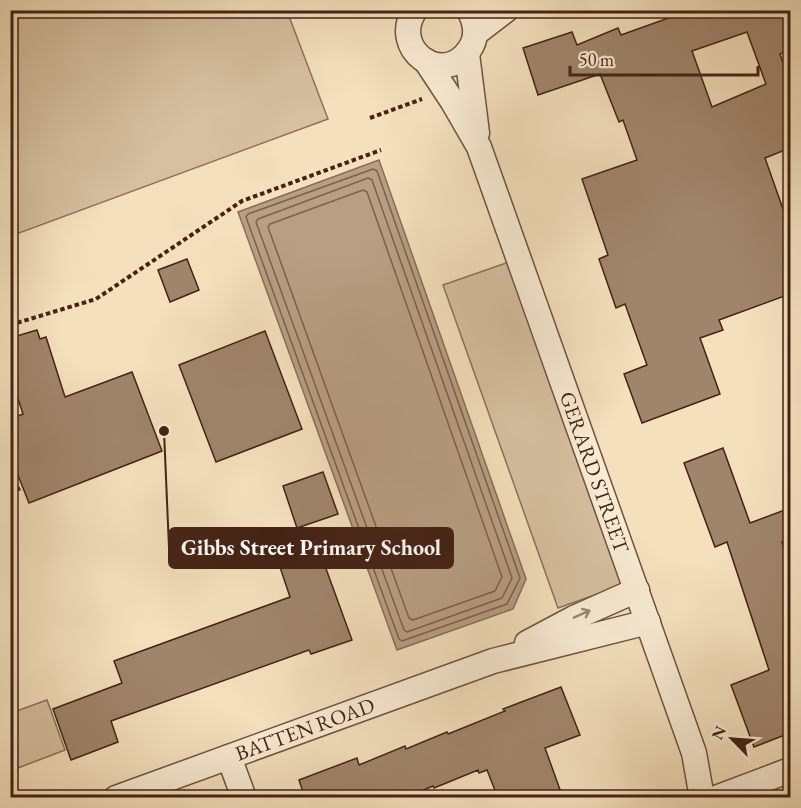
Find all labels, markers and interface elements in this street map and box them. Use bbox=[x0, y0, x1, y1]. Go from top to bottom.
scale bar bbox=[570, 39, 758, 77]
text: 50 m bbox=[579, 48, 614, 71]
street label: GERARD STREET bbox=[554, 388, 636, 557]
callout: Gibbs Street Primary School bbox=[169, 528, 453, 568]
text: Gibbs Street Primary School bbox=[181, 533, 441, 562]
one-way arrow bbox=[573, 608, 591, 619]
street label: BATTEN ROAD bbox=[231, 691, 378, 767]
north arrow bbox=[702, 709, 762, 769]
text: N bbox=[707, 723, 731, 743]

